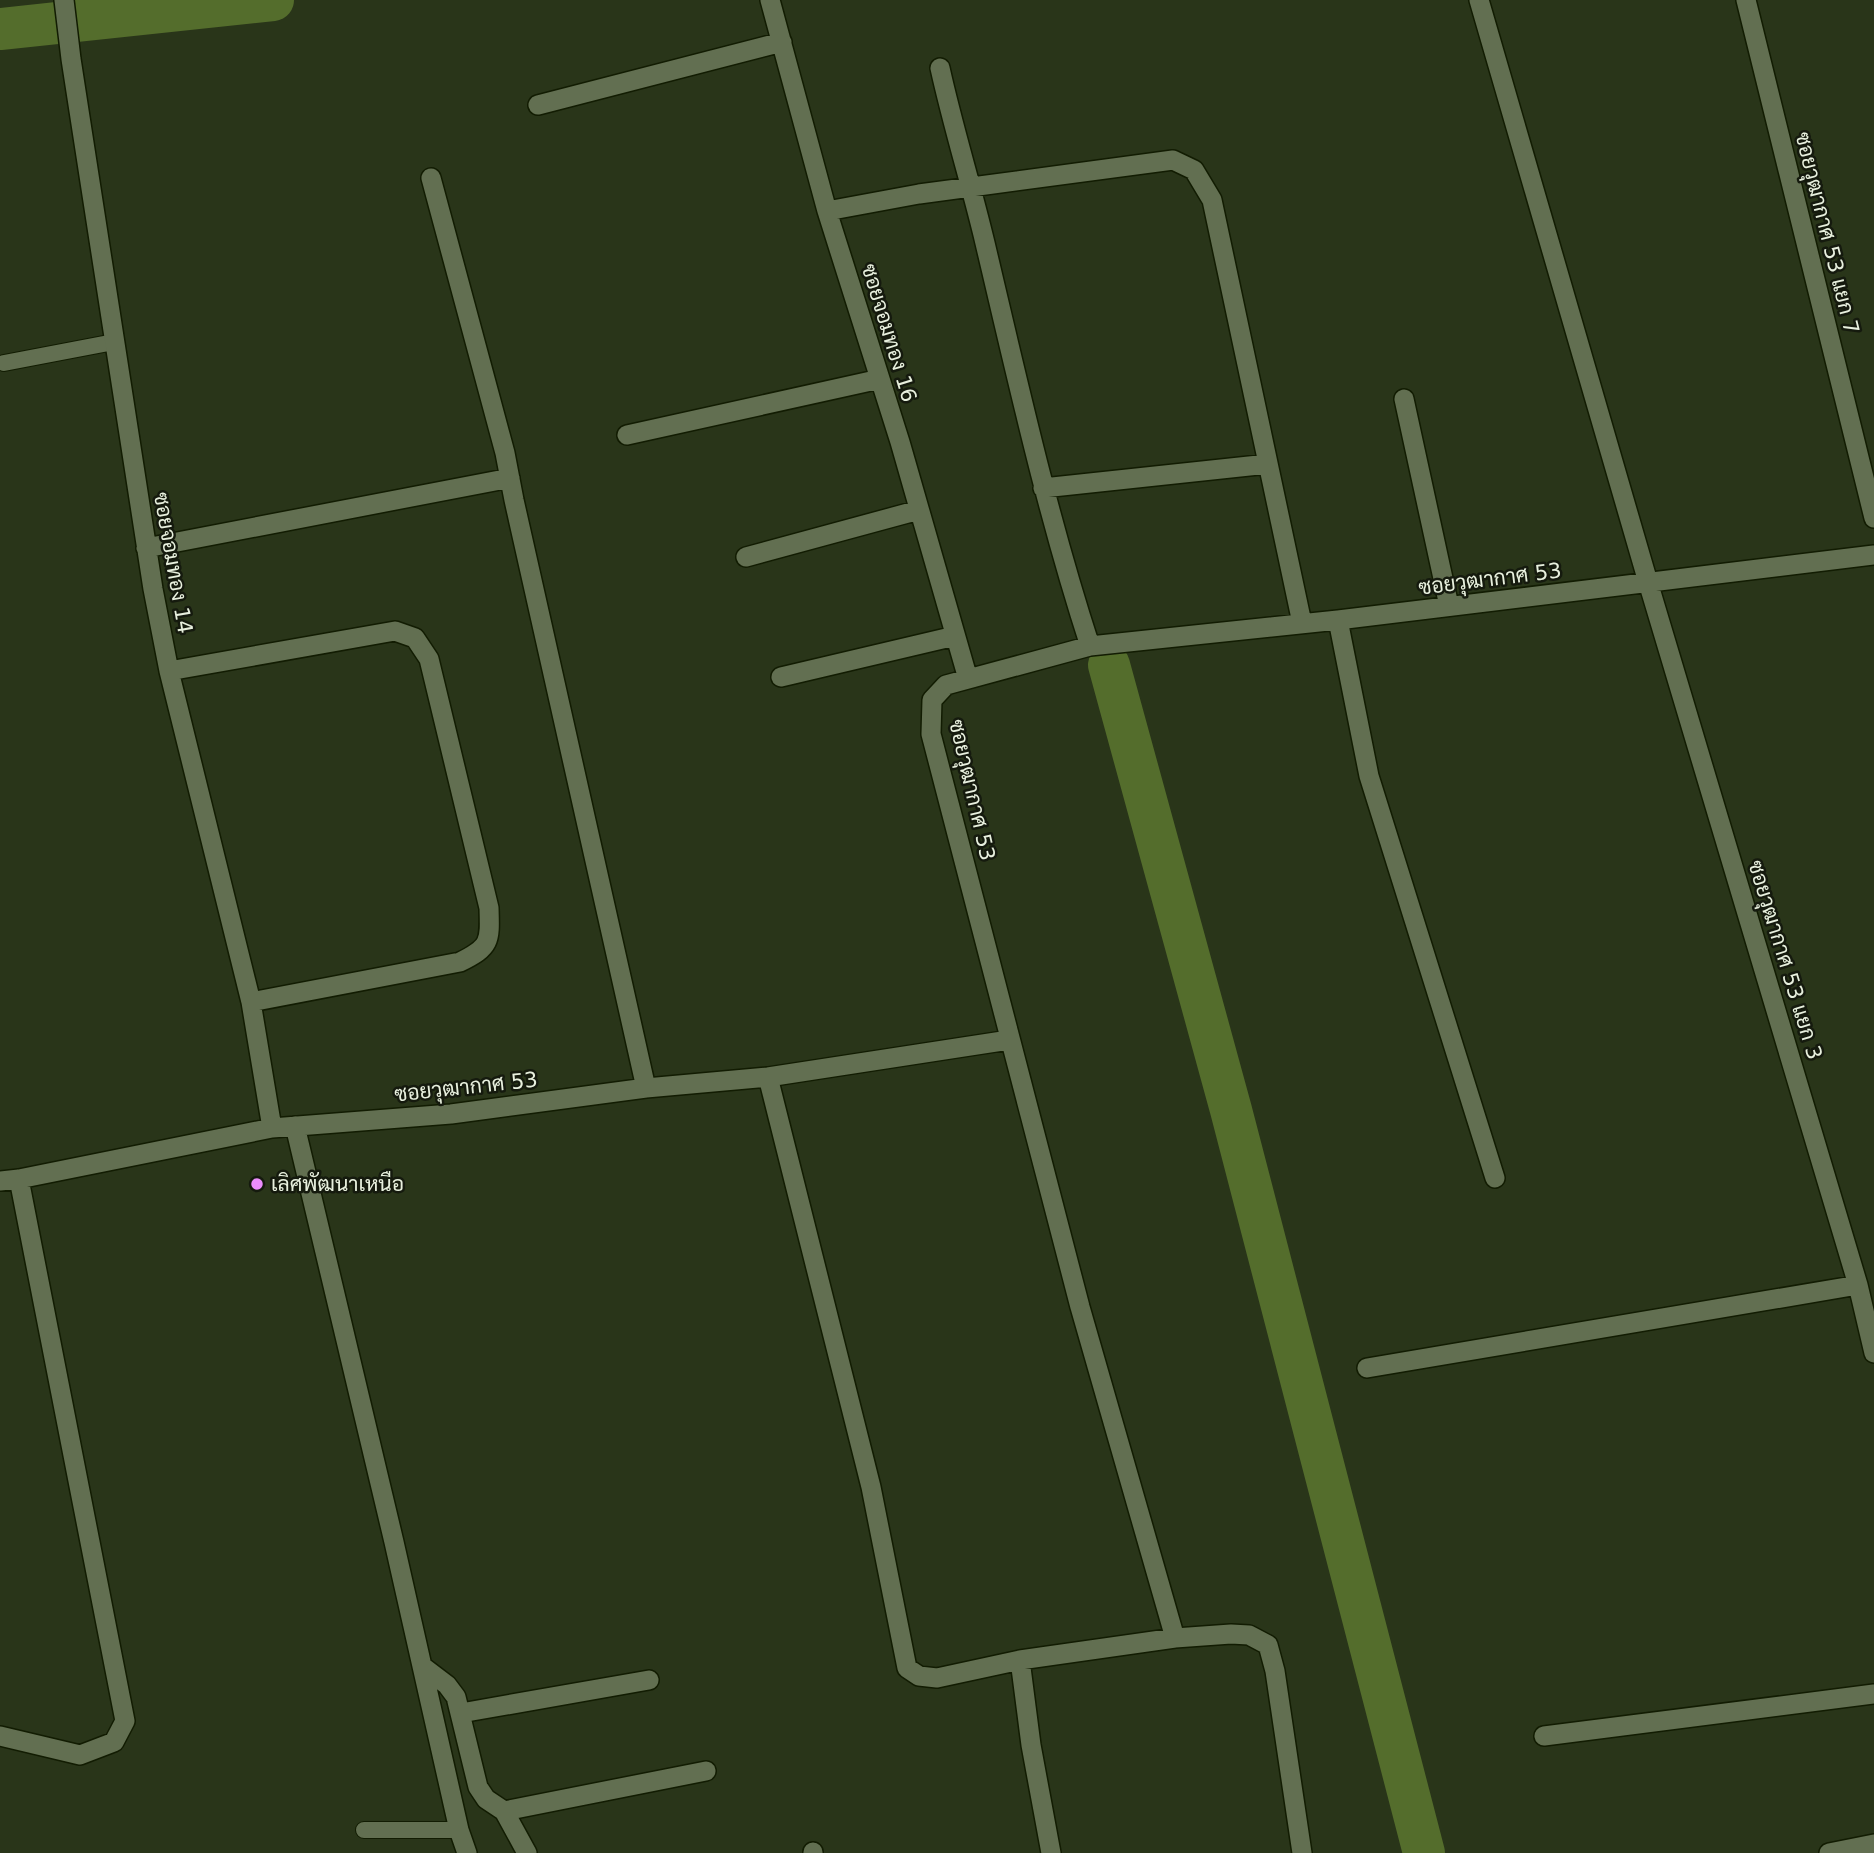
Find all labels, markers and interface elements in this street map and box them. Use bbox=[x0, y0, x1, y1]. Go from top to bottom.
street label: ซอยวุฒากาศ 53 แยก 7 bbox=[1788, 130, 1864, 337]
street label: ซอยจอมทอง 16 bbox=[857, 261, 921, 405]
street label: ซอยจอมทอง 14 bbox=[149, 490, 197, 636]
street label: ซอยวุฒากาศ 53 bbox=[1417, 558, 1563, 602]
street label: ซอยวุฒากาศ 53 bbox=[942, 717, 1000, 863]
street label: ซอยวุฒากาศ 53 แยก 3 bbox=[1741, 858, 1827, 1063]
street label: ซอยวุฒากาศ 53 bbox=[393, 1068, 539, 1108]
place label: เลิศพัฒนาเหนือ bbox=[271, 1170, 404, 1196]
marker: เลิศพัฒนาเหนือ bbox=[249, 1176, 265, 1192]

